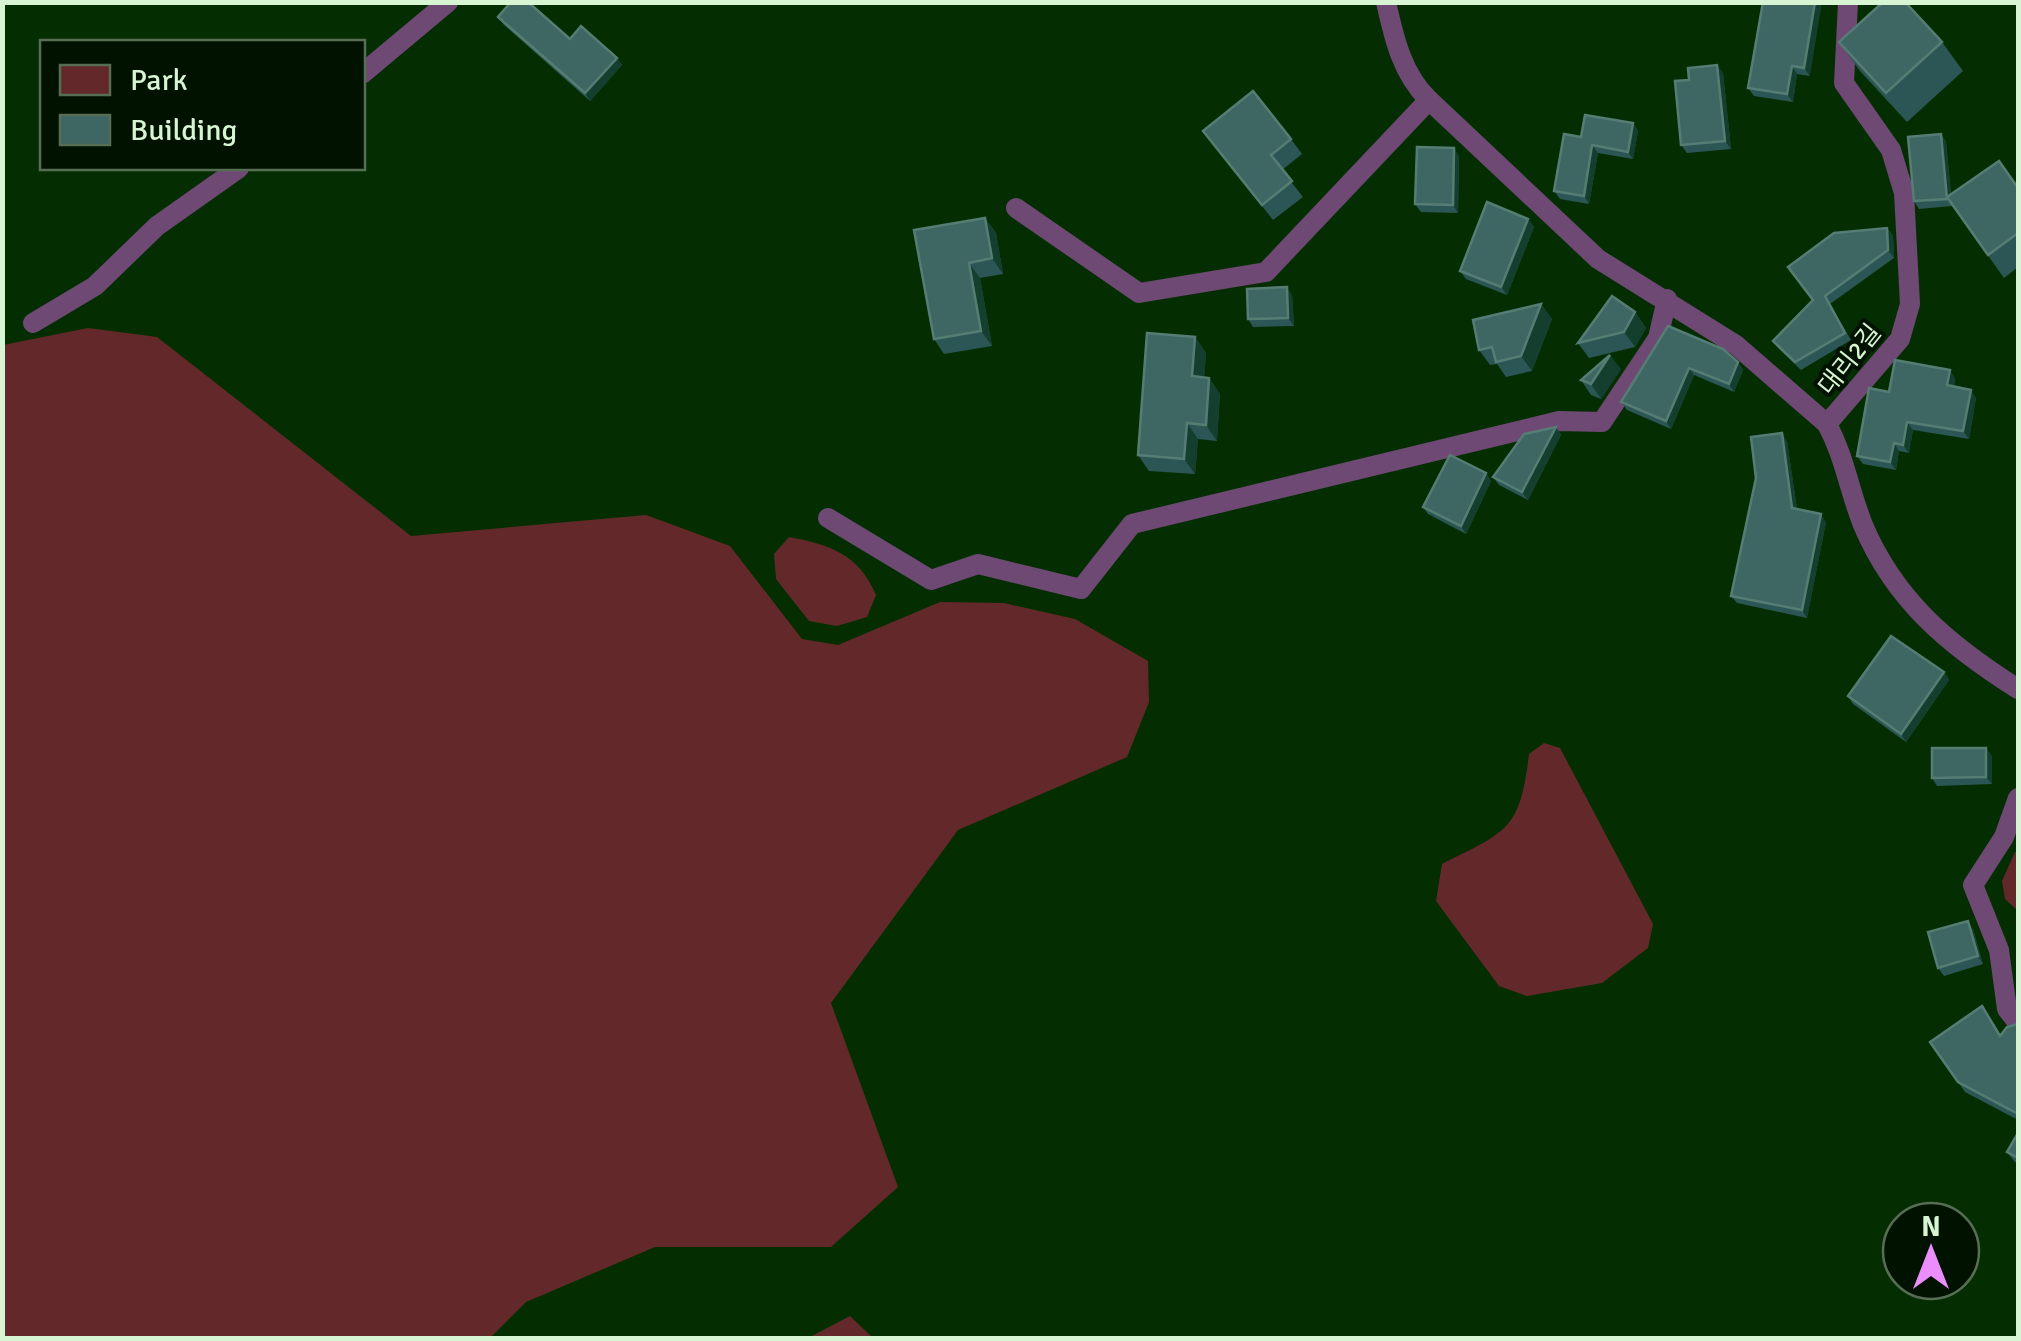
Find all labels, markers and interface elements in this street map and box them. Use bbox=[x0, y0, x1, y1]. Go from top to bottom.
legend bbox=[40, 40, 365, 170]
text: Park bbox=[130, 62, 188, 99]
text: Building bbox=[130, 112, 237, 149]
street label: 대리2길 bbox=[1811, 317, 1887, 401]
north arrow bbox=[1881, 1201, 1981, 1301]
text: N bbox=[1921, 1210, 1941, 1244]

